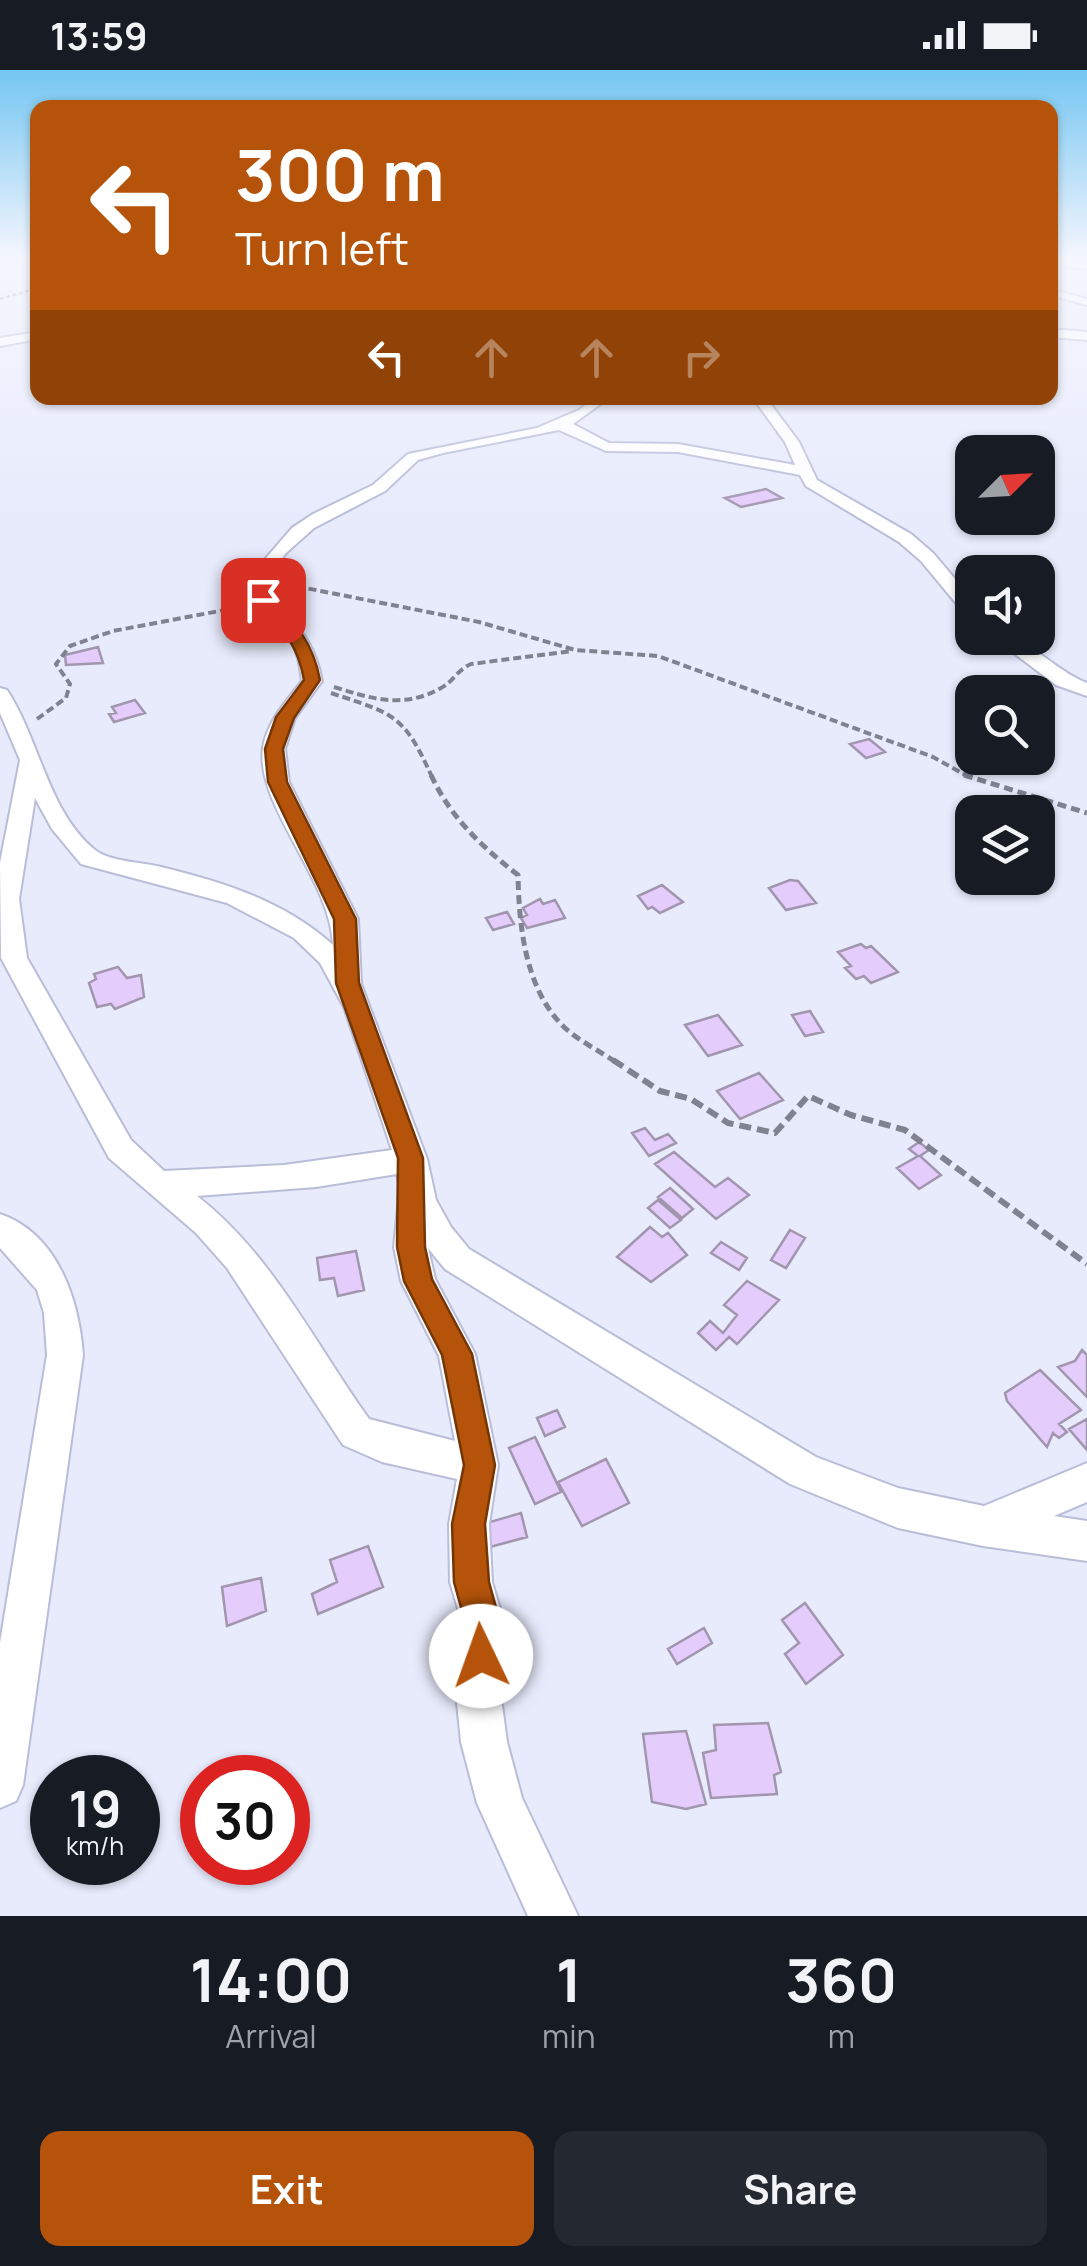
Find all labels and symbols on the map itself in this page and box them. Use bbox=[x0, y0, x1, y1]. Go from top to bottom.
north arrow bbox=[955, 435, 1055, 535]
pin bbox=[221, 558, 306, 643]
position arrow bbox=[429, 1604, 533, 1708]
speed limit sign: 30 bbox=[180, 1755, 310, 1885]

